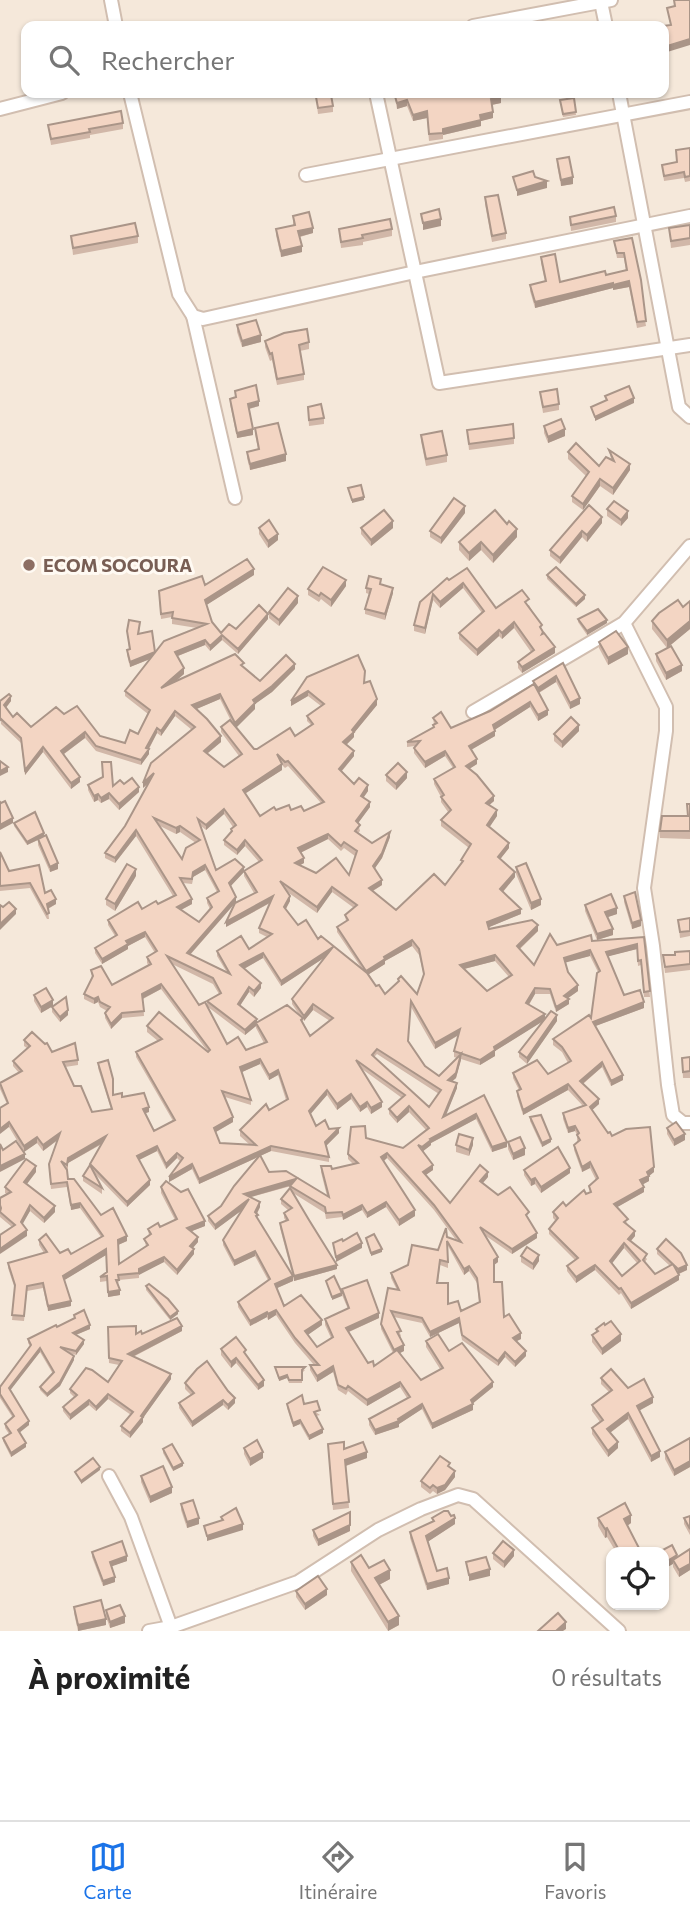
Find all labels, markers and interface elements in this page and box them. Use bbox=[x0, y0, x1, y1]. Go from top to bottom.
search box bbox=[21, 21, 669, 98]
icon: search bbox=[45, 41, 83, 79]
text: Rechercher bbox=[101, 44, 235, 75]
place label: ECOM SOCOURA bbox=[43, 554, 192, 576]
marker: ECOM SOCOURA bbox=[21, 557, 37, 573]
map controls bbox=[606, 1547, 669, 1610]
button: locate bbox=[606, 1547, 669, 1610]
text: À proximité bbox=[28, 1658, 190, 1695]
text: 0 résultats bbox=[551, 1663, 662, 1691]
tab: Carte bbox=[84, 1838, 132, 1903]
tab: Itinéraire bbox=[299, 1838, 377, 1903]
tab: Favoris bbox=[544, 1838, 606, 1903]

